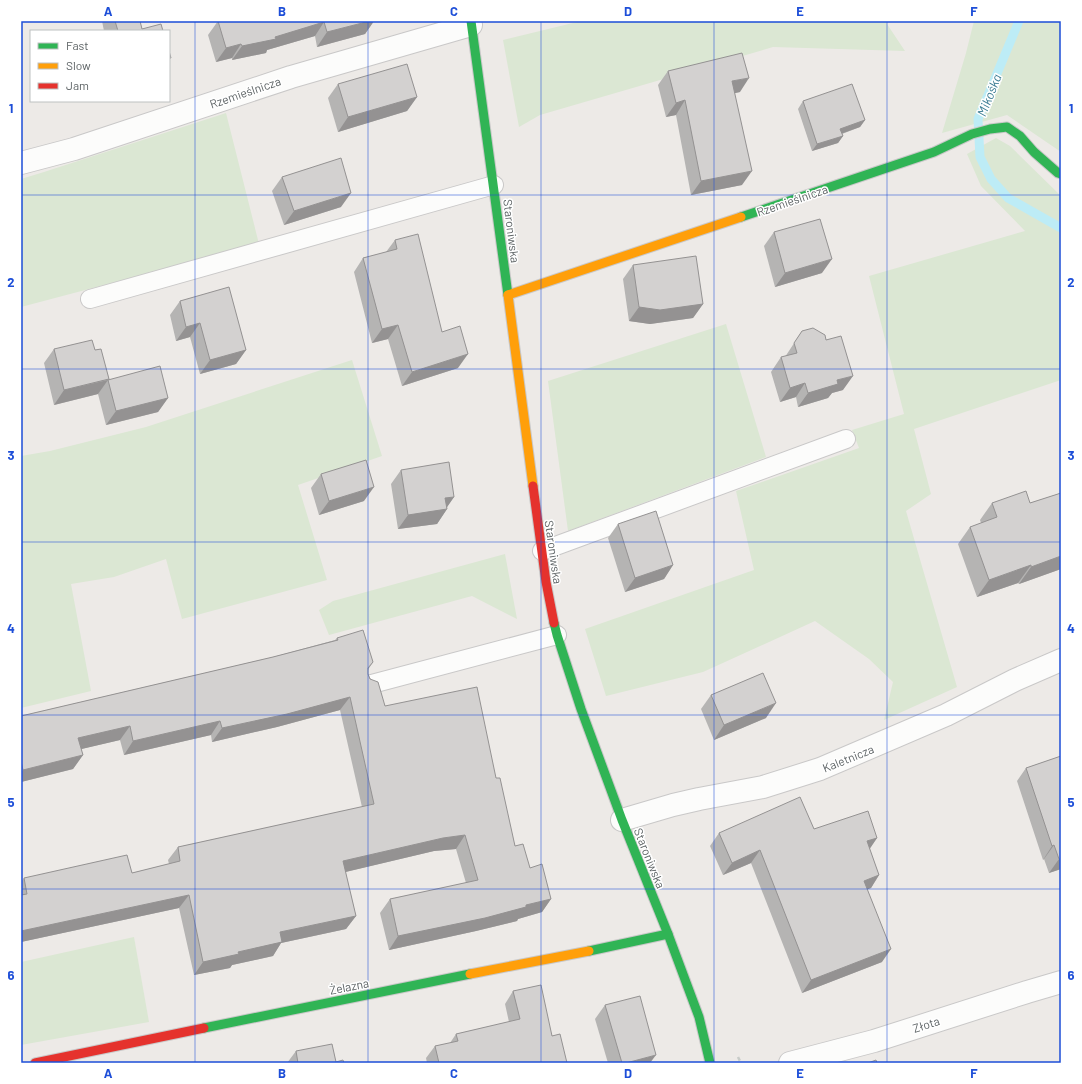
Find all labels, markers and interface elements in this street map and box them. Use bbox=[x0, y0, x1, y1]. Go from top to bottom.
text: A bbox=[104, 3, 113, 19]
text: B bbox=[278, 3, 286, 19]
text: C bbox=[450, 3, 458, 19]
text: D bbox=[624, 3, 632, 19]
text: E bbox=[796, 3, 804, 19]
text: F bbox=[970, 3, 978, 19]
legend bbox=[30, 30, 170, 102]
text: Fast bbox=[66, 38, 89, 52]
text: Slow bbox=[66, 58, 91, 72]
water label: Mikośka bbox=[973, 71, 1005, 119]
street label: Rzemieślnicza bbox=[208, 73, 282, 111]
text: Jam bbox=[66, 78, 89, 92]
text: 1 bbox=[9, 100, 13, 116]
text: 1 bbox=[1069, 100, 1073, 116]
street label: Rzemieślnicza bbox=[755, 181, 829, 219]
street label: Staroniwska bbox=[501, 198, 523, 264]
text: 2 bbox=[7, 274, 15, 290]
text: 2 bbox=[1067, 274, 1075, 290]
text: 3 bbox=[7, 447, 15, 463]
text: 3 bbox=[1067, 447, 1075, 463]
street label: Staroniwska bbox=[543, 519, 565, 585]
text: 4 bbox=[7, 620, 15, 636]
text: 4 bbox=[1067, 620, 1075, 636]
street label: Kaletnicza bbox=[820, 741, 876, 775]
text: 5 bbox=[7, 794, 15, 810]
text: 5 bbox=[1067, 794, 1075, 810]
street label: Staroniwska bbox=[632, 826, 668, 890]
text: 6 bbox=[8, 967, 15, 983]
text: 6 bbox=[1068, 967, 1075, 983]
street label: Żelazna bbox=[328, 975, 370, 997]
street label: Złota bbox=[911, 1013, 941, 1035]
text: A bbox=[104, 1065, 113, 1081]
text: B bbox=[278, 1065, 286, 1081]
text: C bbox=[450, 1065, 458, 1081]
text: D bbox=[624, 1065, 632, 1081]
text: E bbox=[796, 1065, 804, 1081]
text: F bbox=[970, 1065, 978, 1081]

